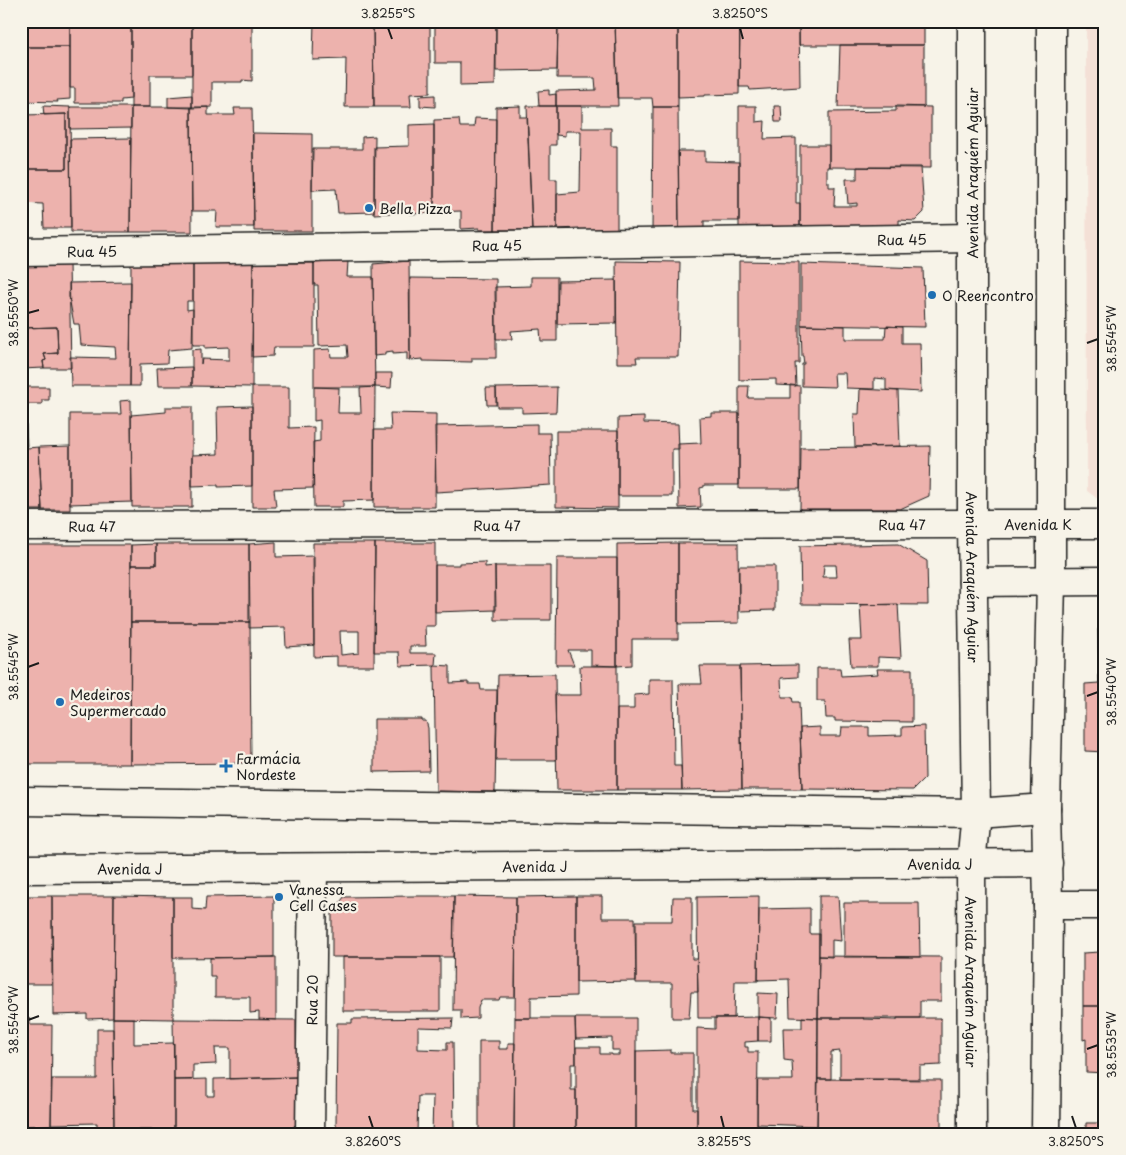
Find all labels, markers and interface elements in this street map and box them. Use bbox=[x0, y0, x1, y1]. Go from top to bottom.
text: 3.8255°S bbox=[361, 4, 415, 22]
text: 3.8250°S bbox=[712, 4, 768, 22]
street label: Avenida Araquém Aguiar bbox=[962, 87, 983, 258]
place label: Bella Pizza bbox=[379, 198, 452, 219]
marker: Bella Pizza bbox=[363, 202, 375, 214]
street label: Rua 45 bbox=[877, 228, 927, 250]
street label: Rua 45 bbox=[472, 234, 522, 256]
street label: Rua 45 bbox=[67, 240, 117, 262]
text: 38.5550°W bbox=[4, 278, 22, 347]
place label: O Reencontro bbox=[942, 285, 1034, 306]
marker: O Reencontro bbox=[926, 289, 938, 301]
text: 38.5545°W bbox=[1102, 305, 1120, 373]
street label: Avenida Araquém Aguiar bbox=[962, 491, 984, 663]
street label: Rua 47 bbox=[473, 514, 521, 536]
street label: Rua 47 bbox=[878, 514, 926, 535]
street label: Avenida K bbox=[1004, 514, 1072, 535]
street label: Rua 47 bbox=[68, 515, 116, 536]
text: 38.5545°W bbox=[4, 633, 22, 701]
text: 38.5540°W bbox=[1102, 657, 1120, 726]
place label: Medeiros Supermercado bbox=[70, 684, 167, 721]
marker: Medeiros Supermercado bbox=[54, 696, 66, 708]
place label: Farmácia Nordeste bbox=[236, 748, 301, 785]
marker: Farmácia Nordeste bbox=[220, 760, 232, 772]
street label: Avenida J bbox=[907, 853, 973, 874]
street label: Avenida J bbox=[502, 855, 568, 877]
street label: Avenida J bbox=[97, 858, 163, 879]
place label: Vanessa Cell Cases bbox=[289, 879, 357, 916]
marker: Vanessa Cell Cases bbox=[273, 891, 285, 903]
street label: Avenida Araquém Aguiar bbox=[961, 896, 982, 1068]
street label: Rua 20 bbox=[301, 974, 322, 1026]
text: 38.5540°W bbox=[4, 985, 22, 1054]
text: 38.5535°W bbox=[1102, 1011, 1120, 1079]
text: 3.8260°S bbox=[345, 1132, 401, 1150]
text: 3.8255°S bbox=[697, 1132, 751, 1150]
text: 3.8250°S bbox=[1048, 1132, 1104, 1150]

